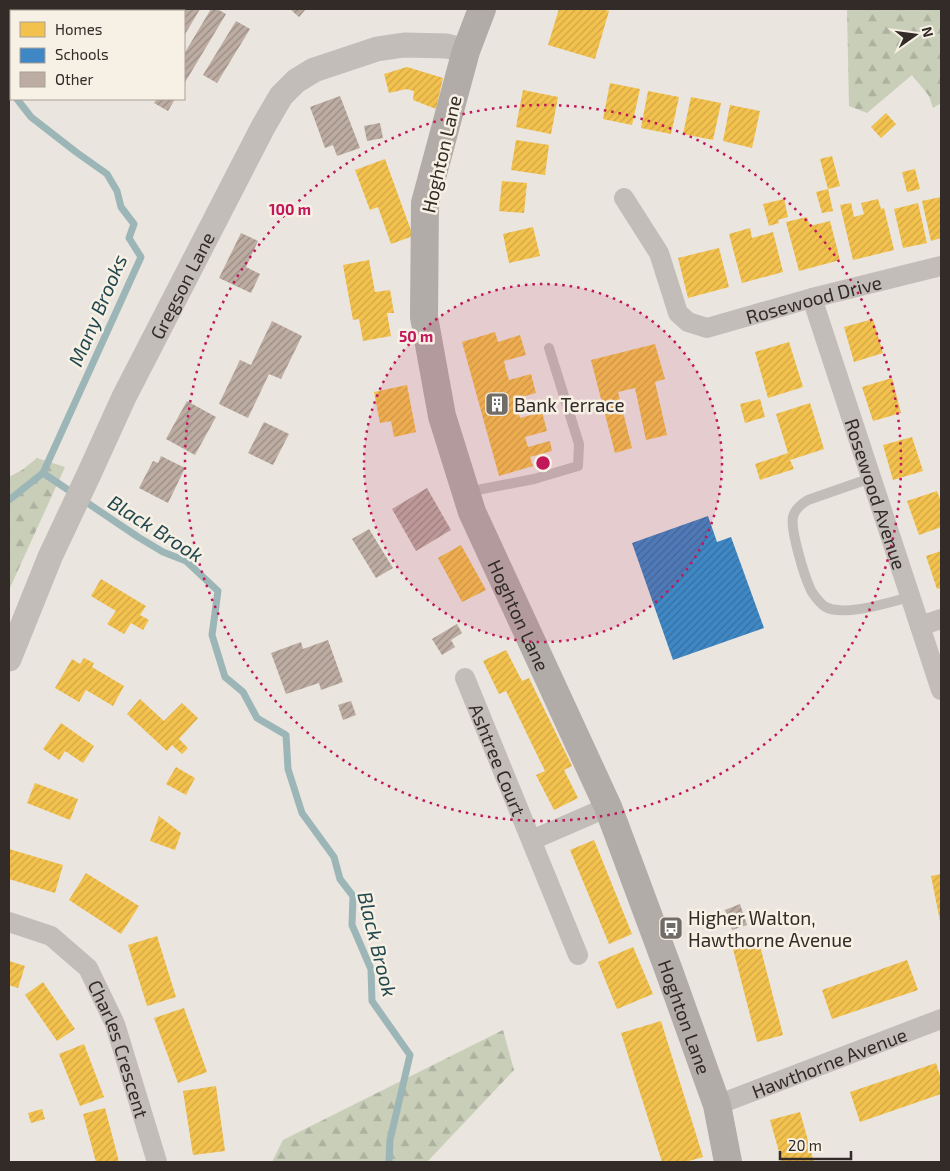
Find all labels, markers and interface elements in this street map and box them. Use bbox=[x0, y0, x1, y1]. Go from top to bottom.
legend bbox=[10, 10, 185, 100]
north arrow bbox=[890, 10, 940, 60]
text: Homes bbox=[55, 20, 102, 38]
text: N bbox=[919, 25, 938, 39]
text: Schools bbox=[55, 45, 109, 63]
text: Other bbox=[55, 70, 94, 88]
street label: Hoghton Lane bbox=[416, 93, 466, 215]
text: 100 m bbox=[269, 200, 311, 218]
street label: Gregson Lane bbox=[144, 228, 219, 343]
water label: Many Brooks bbox=[63, 251, 132, 370]
street label: Rosewood Drive bbox=[743, 270, 884, 328]
text: 50 m bbox=[399, 327, 433, 345]
building icon: Bank Terrace bbox=[484, 391, 510, 417]
place label: Bank Terrace bbox=[514, 393, 625, 416]
street label: Rosewood Avenue bbox=[841, 415, 912, 572]
centre of rings bbox=[534, 454, 552, 472]
water label: Black Brook bbox=[104, 489, 208, 567]
street label: Hoghton Lane bbox=[484, 556, 555, 674]
street label: Ashtree Court bbox=[465, 700, 531, 819]
water label: Black Brook bbox=[353, 889, 403, 999]
place label: Higher Walton, Hawthorne Avenue bbox=[688, 906, 852, 951]
bus stop icon: Higher Walton, Hawthorne Avenue bbox=[658, 915, 684, 941]
street label: Hoghton Lane bbox=[654, 956, 716, 1077]
street label: Charles Crescent bbox=[84, 976, 154, 1120]
street label: Hawthorne Avenue bbox=[748, 1022, 910, 1102]
scale bar bbox=[780, 1128, 851, 1160]
text: 20 m bbox=[788, 1136, 822, 1154]

